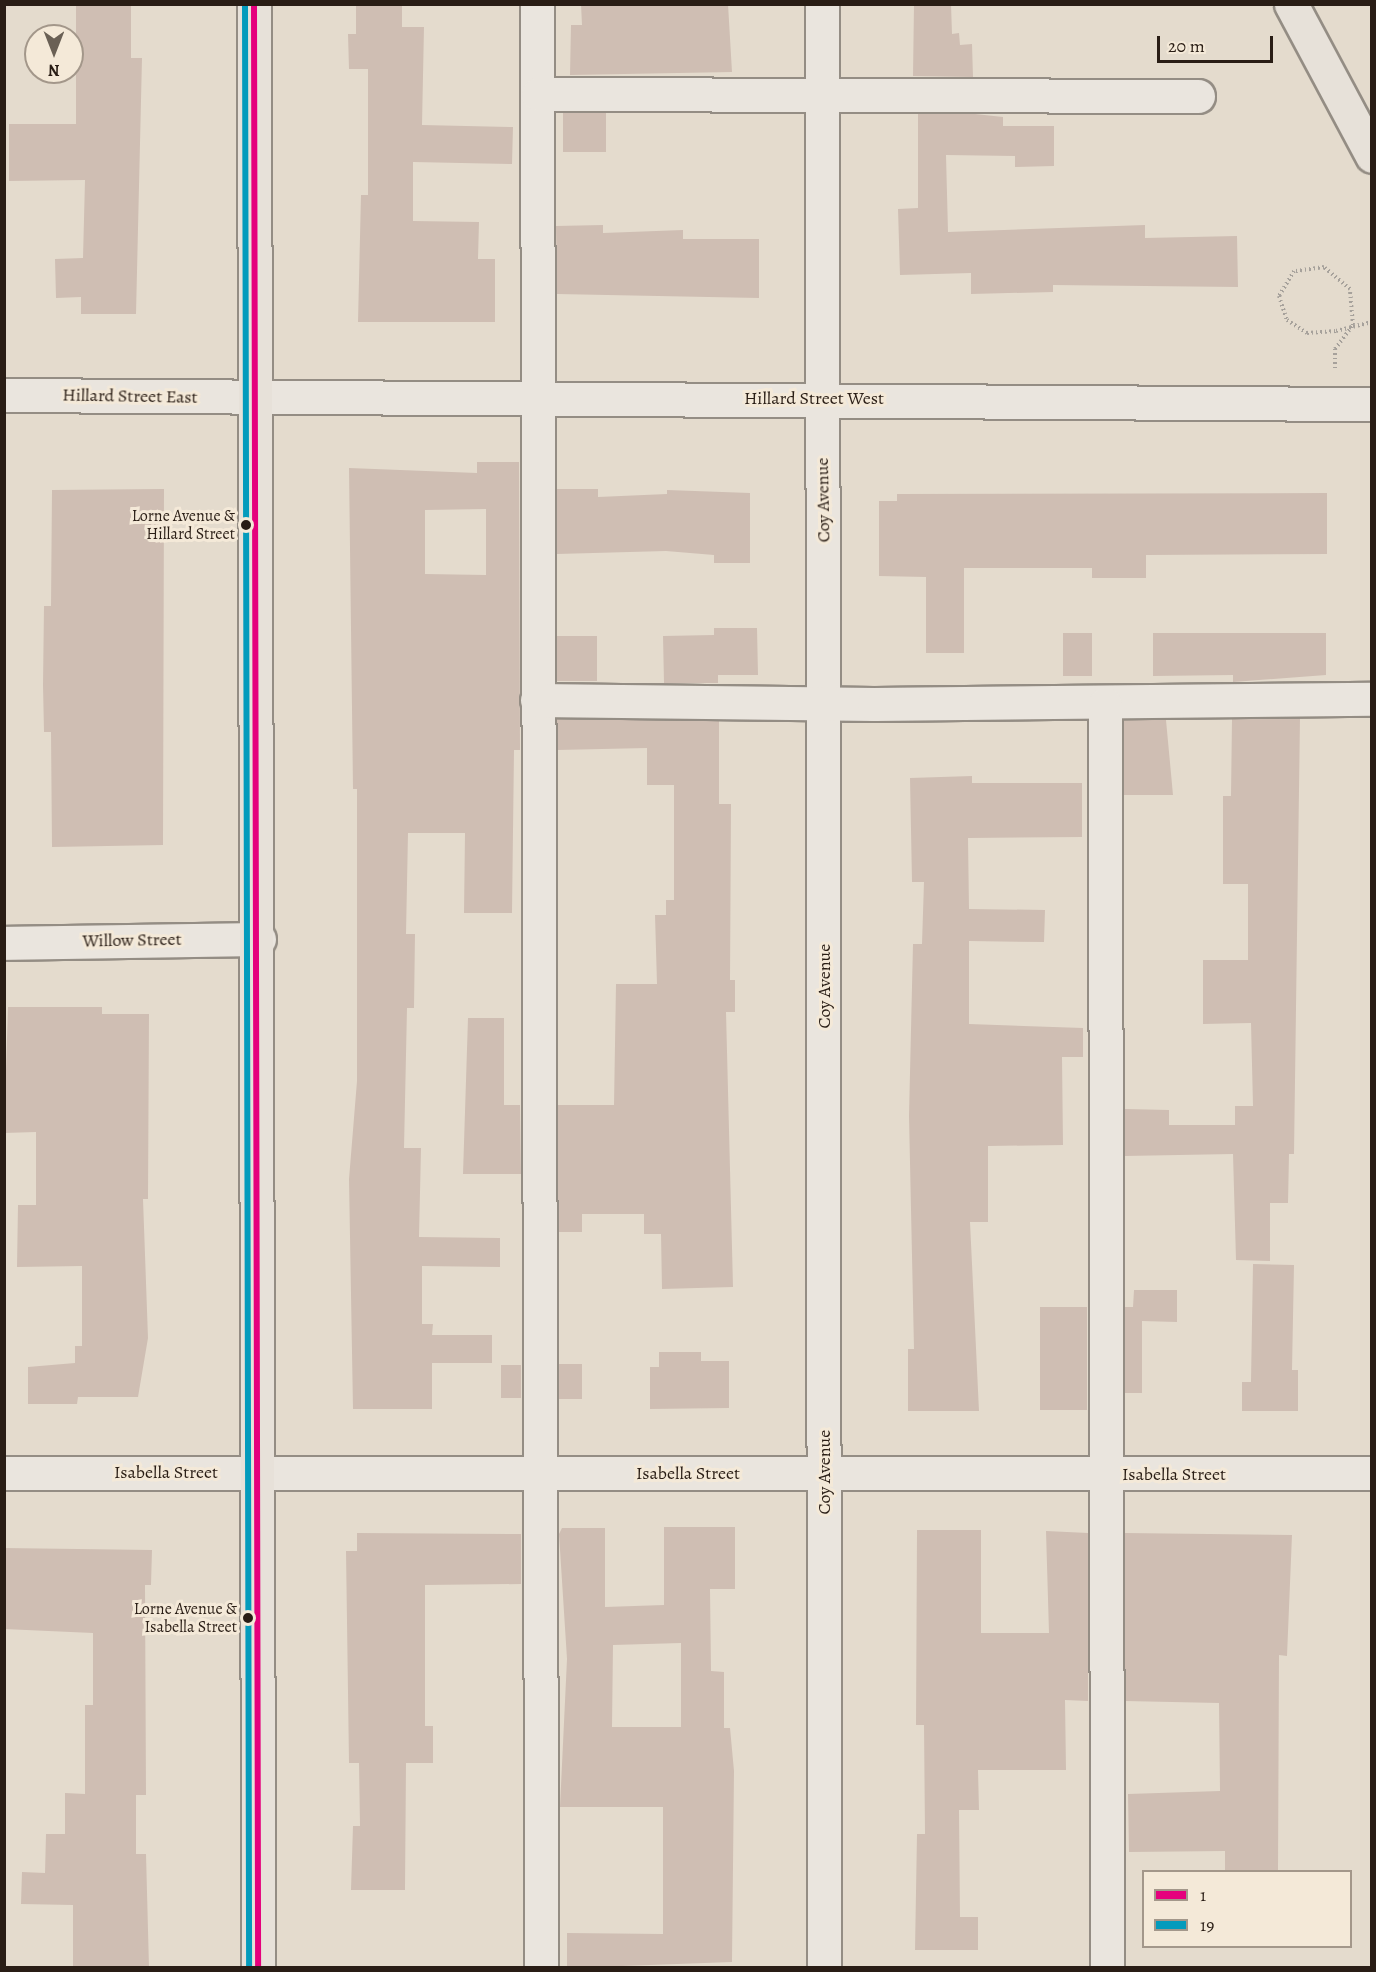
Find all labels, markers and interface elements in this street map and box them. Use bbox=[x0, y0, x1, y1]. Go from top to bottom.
north arrow bbox=[24, 24, 84, 84]
scale bar bbox=[1160, 24, 1276, 62]
text: 20 m bbox=[1168, 34, 1205, 58]
text: N bbox=[48, 59, 60, 81]
street label: Hillard Street East bbox=[62, 384, 198, 408]
street label: Hillard Street West bbox=[744, 387, 884, 409]
street label: Coy Avenue bbox=[811, 457, 835, 543]
place label: Lorne Avenue & Hillard Street bbox=[132, 506, 235, 544]
marker: Lorne Avenue & Hillard Street bbox=[240, 519, 252, 531]
street label: Willow Street bbox=[82, 928, 182, 952]
street label: Coy Avenue bbox=[813, 944, 835, 1028]
street label: Coy Avenue bbox=[813, 1430, 835, 1514]
street label: Isabella Street bbox=[114, 1461, 218, 1483]
street label: Isabella Street bbox=[636, 1462, 740, 1484]
street label: Isabella Street bbox=[1122, 1463, 1226, 1485]
place label: Lorne Avenue & Isabella Street bbox=[134, 1599, 237, 1637]
marker: Lorne Avenue & Isabella Street bbox=[242, 1612, 254, 1624]
legend bbox=[1142, 1870, 1352, 1948]
text: 1 bbox=[1200, 1883, 1206, 1907]
text: 19 bbox=[1200, 1913, 1214, 1937]

